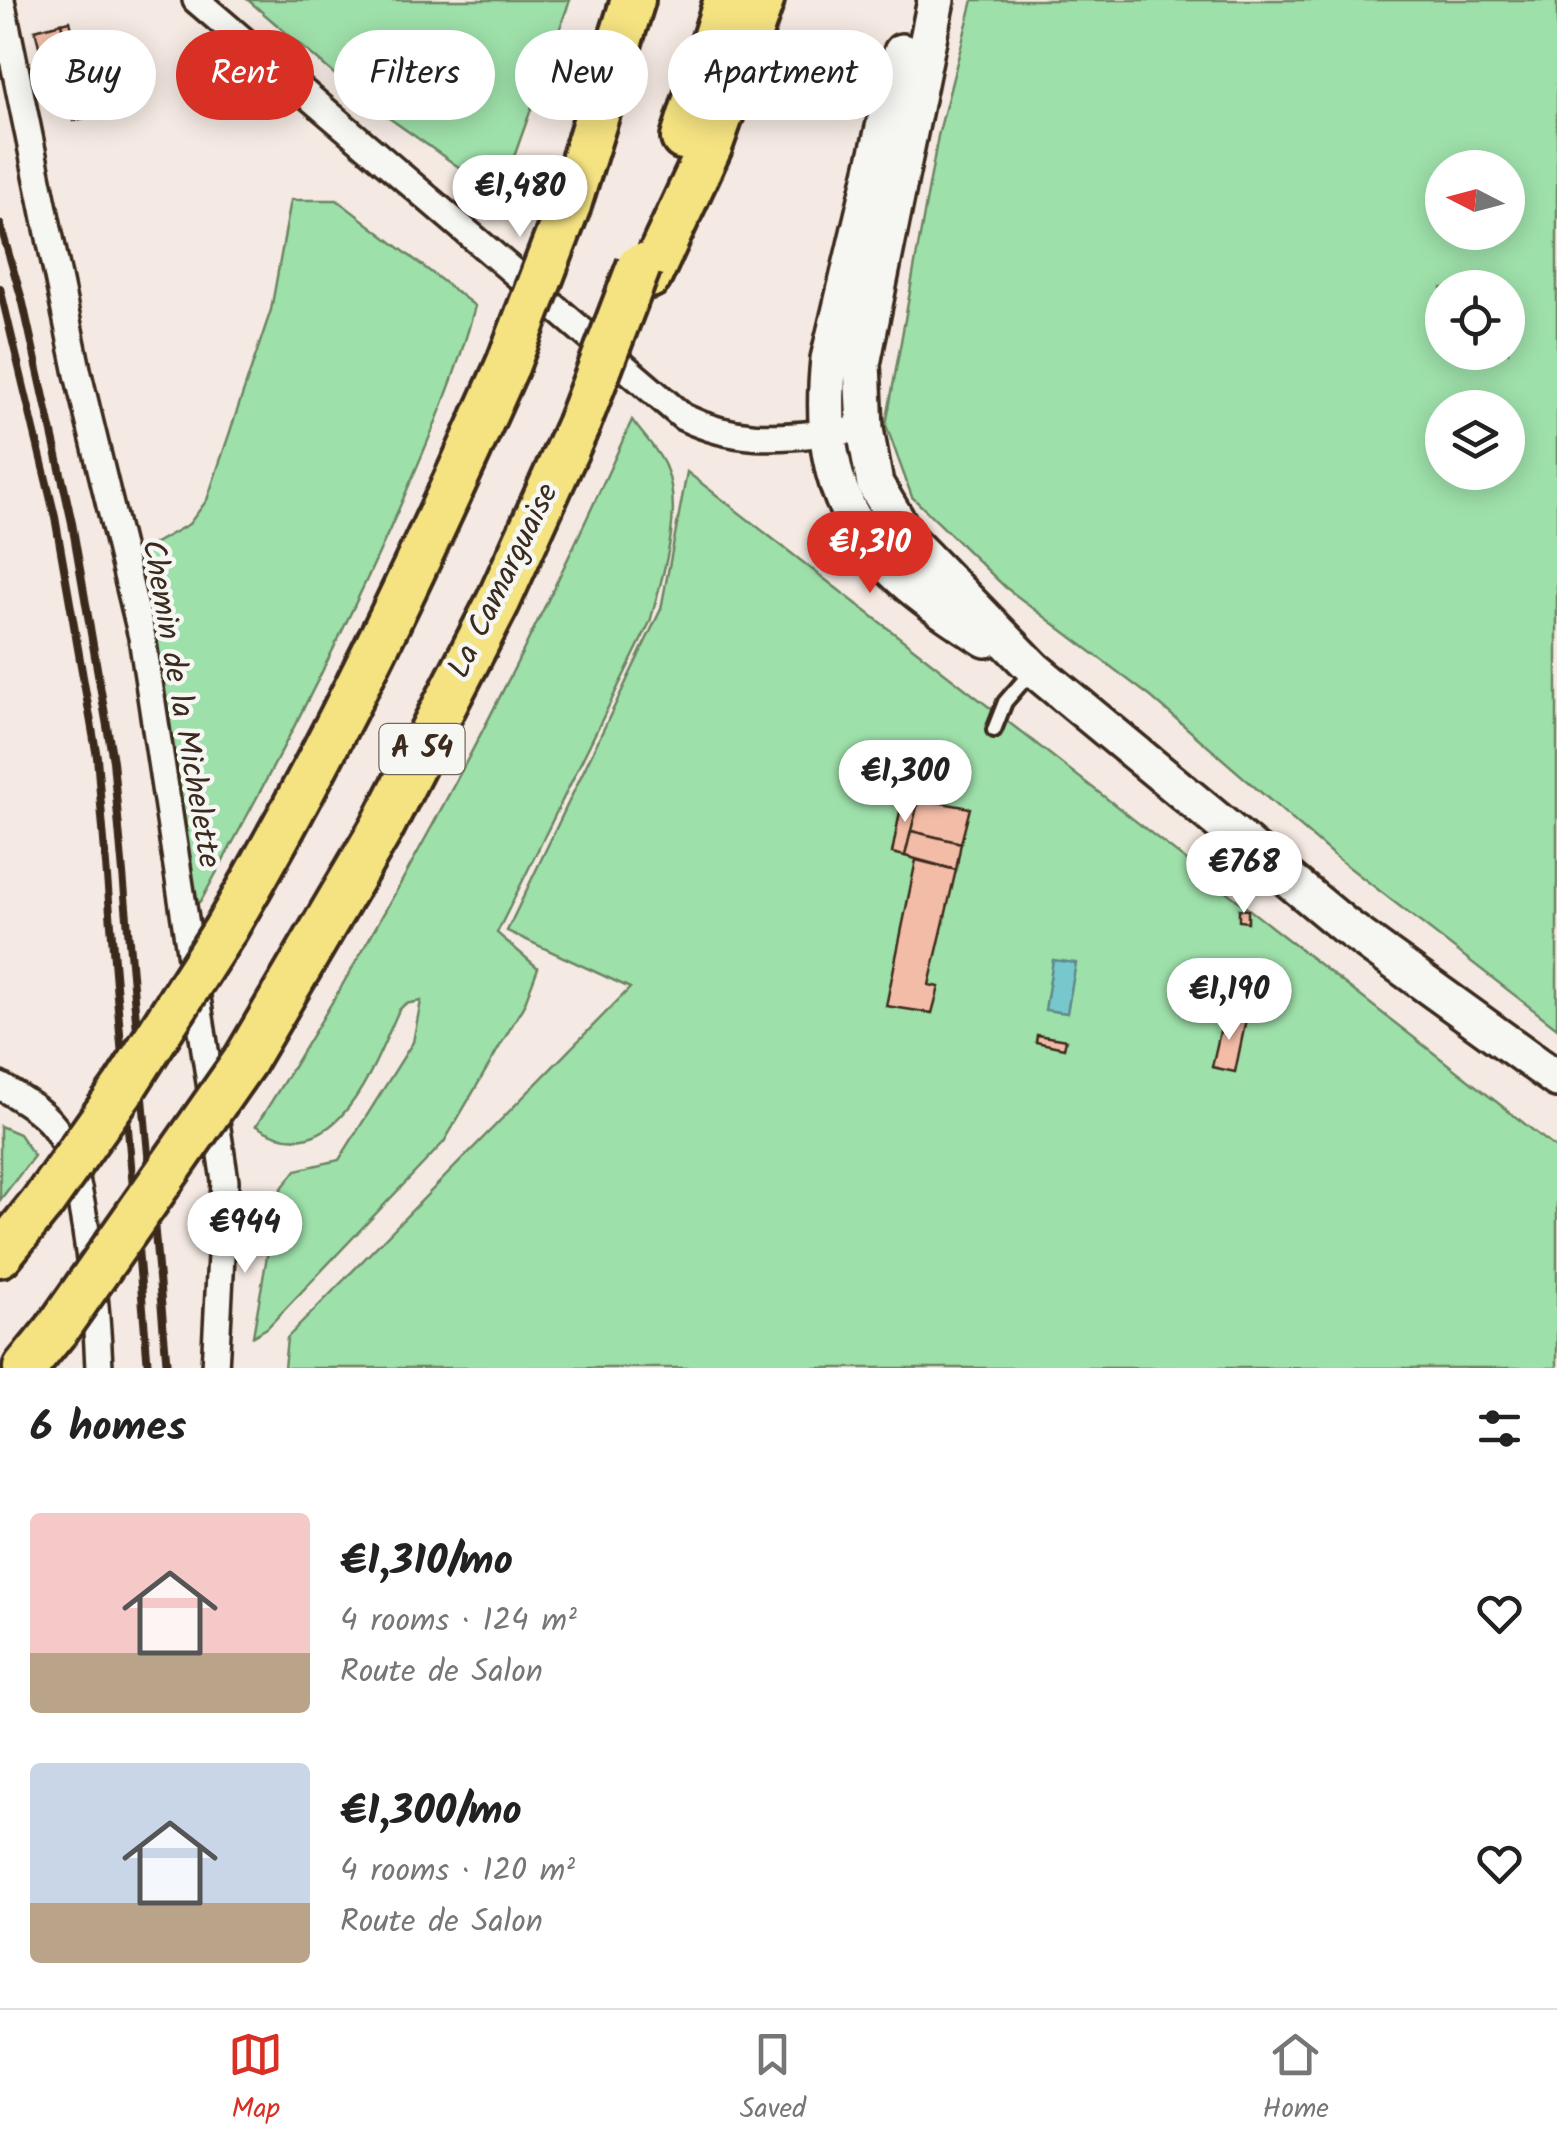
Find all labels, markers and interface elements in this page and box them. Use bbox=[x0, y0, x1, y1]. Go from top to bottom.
chip: Buy bbox=[30, 30, 156, 120]
chip: Rent bbox=[176, 30, 314, 120]
chip: Filters bbox=[334, 30, 495, 120]
chip: New bbox=[515, 30, 648, 120]
chip: Apartment bbox=[668, 30, 893, 120]
north arrow bbox=[1425, 150, 1525, 250]
map controls bbox=[1425, 150, 1525, 490]
pin: €1,480 bbox=[439, 155, 601, 240]
text: €1,480 bbox=[474, 162, 566, 213]
button: locate bbox=[1425, 270, 1525, 370]
button: layers bbox=[1425, 390, 1525, 490]
street label: La Camarguaise bbox=[435, 475, 573, 687]
pin: €1,310 bbox=[789, 511, 951, 596]
text: €1,310 bbox=[829, 518, 911, 569]
street label: Chemin de la Michelette bbox=[126, 536, 234, 872]
road number: A 54 bbox=[380, 724, 464, 774]
pin: €1,300 bbox=[824, 740, 986, 825]
text: €1,300 bbox=[861, 747, 949, 798]
pin: €768 bbox=[1185, 831, 1303, 916]
text: €768 bbox=[1208, 838, 1280, 889]
pin: €1,190 bbox=[1148, 958, 1310, 1043]
text: €1,190 bbox=[1189, 965, 1269, 1016]
pin: €944 bbox=[186, 1191, 304, 1276]
text: €944 bbox=[209, 1198, 281, 1249]
text: 6 homes bbox=[30, 1395, 186, 1462]
icon: filters bbox=[1472, 1401, 1527, 1456]
text: €1,310/mo bbox=[340, 1529, 513, 1596]
icon: home bbox=[110, 1553, 230, 1673]
icon: heart bbox=[1472, 1586, 1527, 1641]
text: 4 rooms · 124 m² bbox=[340, 1596, 577, 1647]
text: Route de Salon bbox=[340, 1647, 543, 1698]
text: €1,300/mo bbox=[340, 1779, 522, 1846]
icon: home bbox=[110, 1803, 230, 1923]
icon: heart bbox=[1472, 1836, 1527, 1891]
text: 4 rooms · 120 m² bbox=[340, 1846, 575, 1897]
text: Route de Salon bbox=[340, 1897, 543, 1948]
tab: Map bbox=[228, 2027, 283, 2132]
tab: Saved bbox=[740, 2027, 806, 2132]
tab: Home bbox=[1262, 2027, 1329, 2132]

